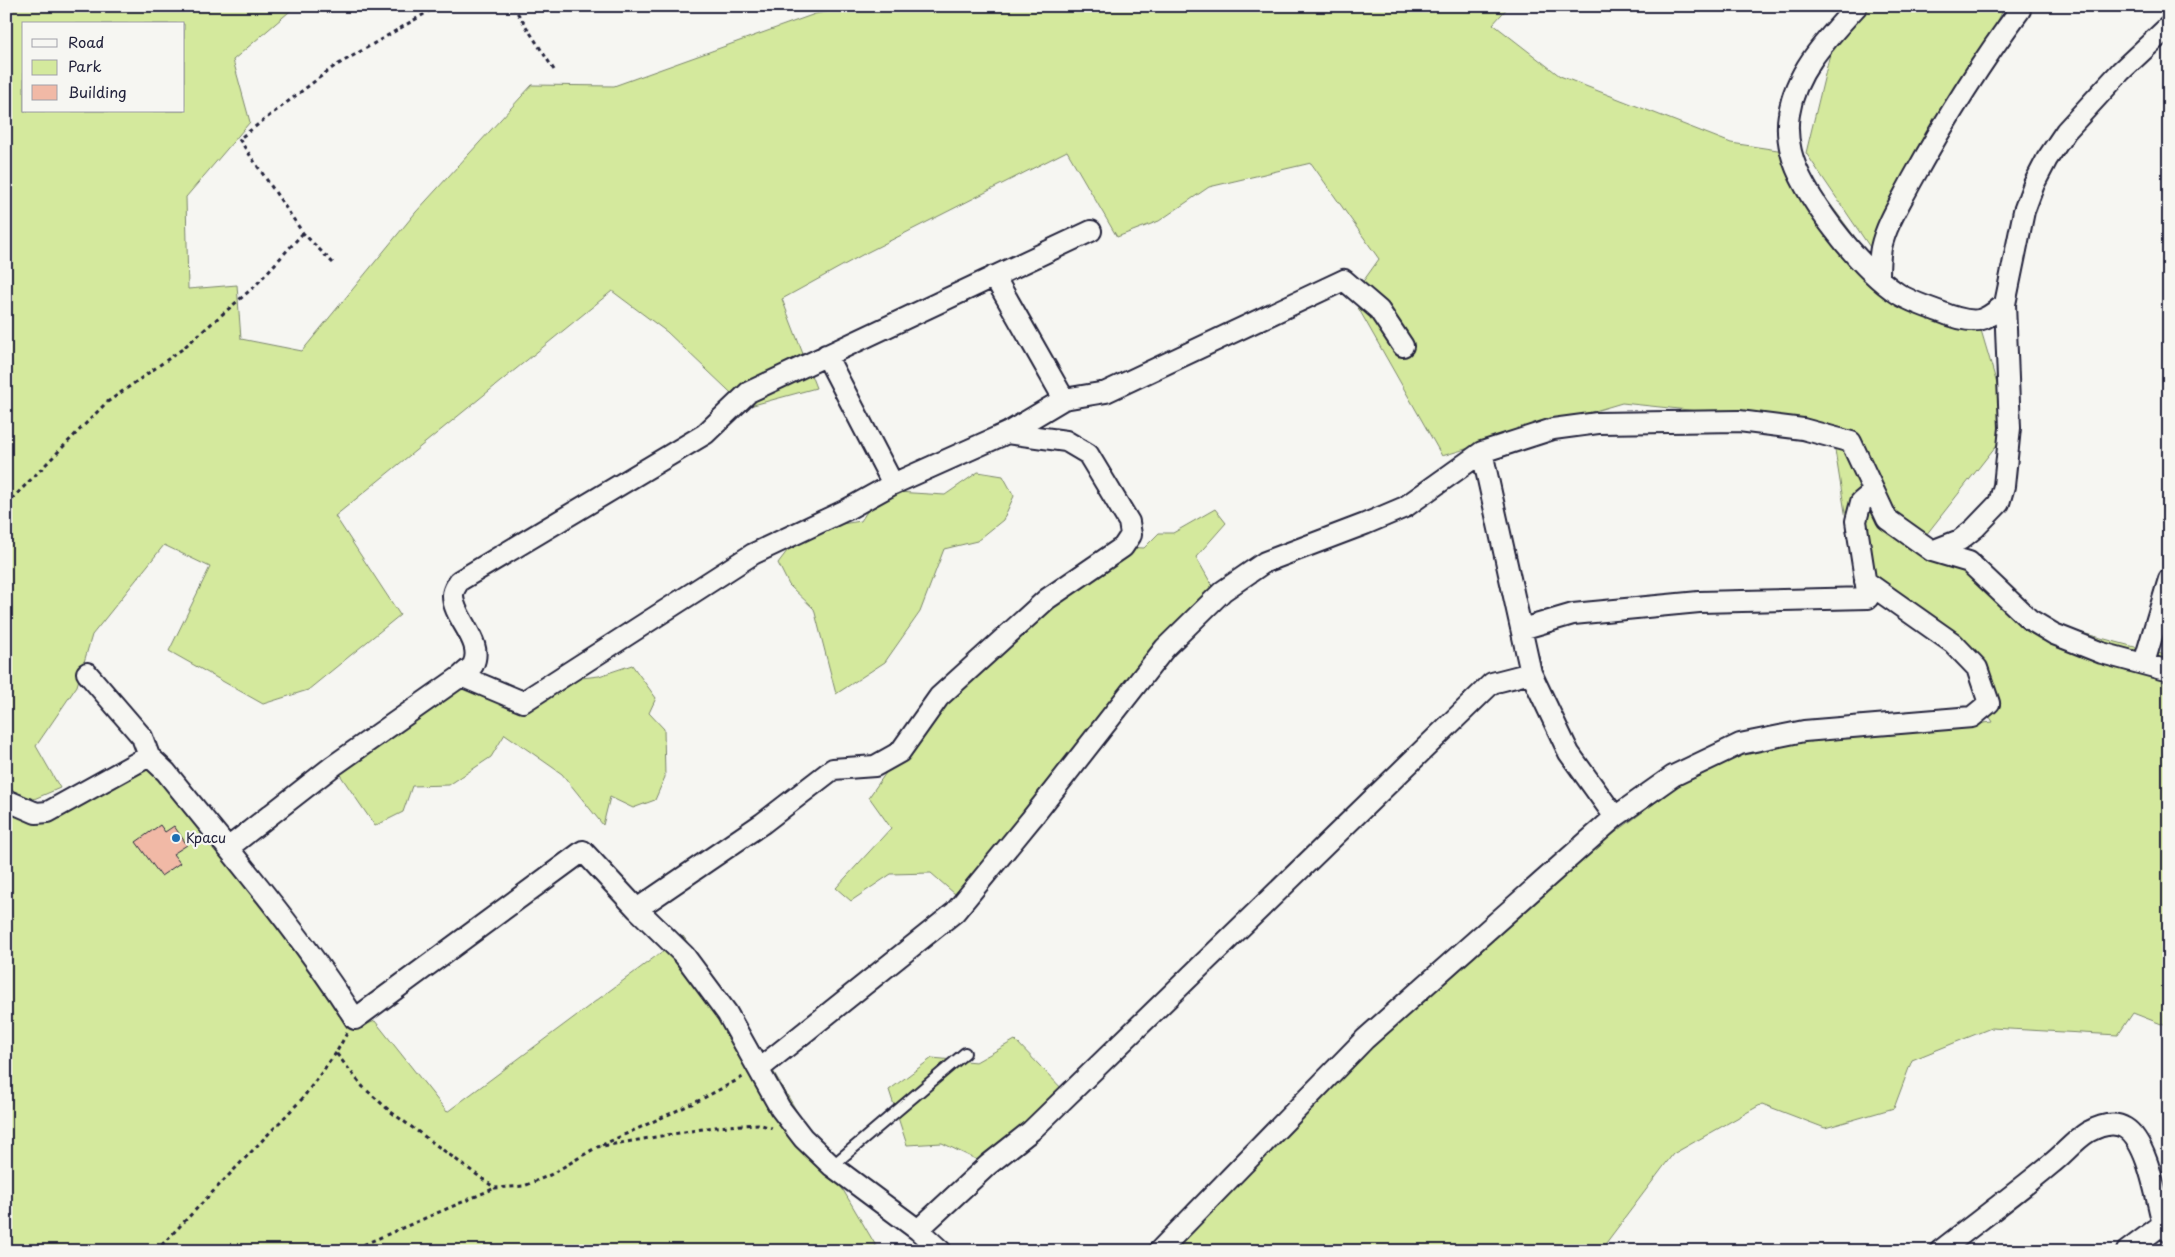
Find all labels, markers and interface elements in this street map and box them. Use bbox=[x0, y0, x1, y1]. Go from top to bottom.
legend bbox=[22, 22, 185, 112]
text: Road bbox=[68, 30, 104, 53]
text: Park bbox=[68, 54, 102, 77]
text: Building bbox=[68, 80, 127, 103]
place label: Краси bbox=[186, 827, 226, 848]
marker: Краси bbox=[170, 832, 182, 844]

